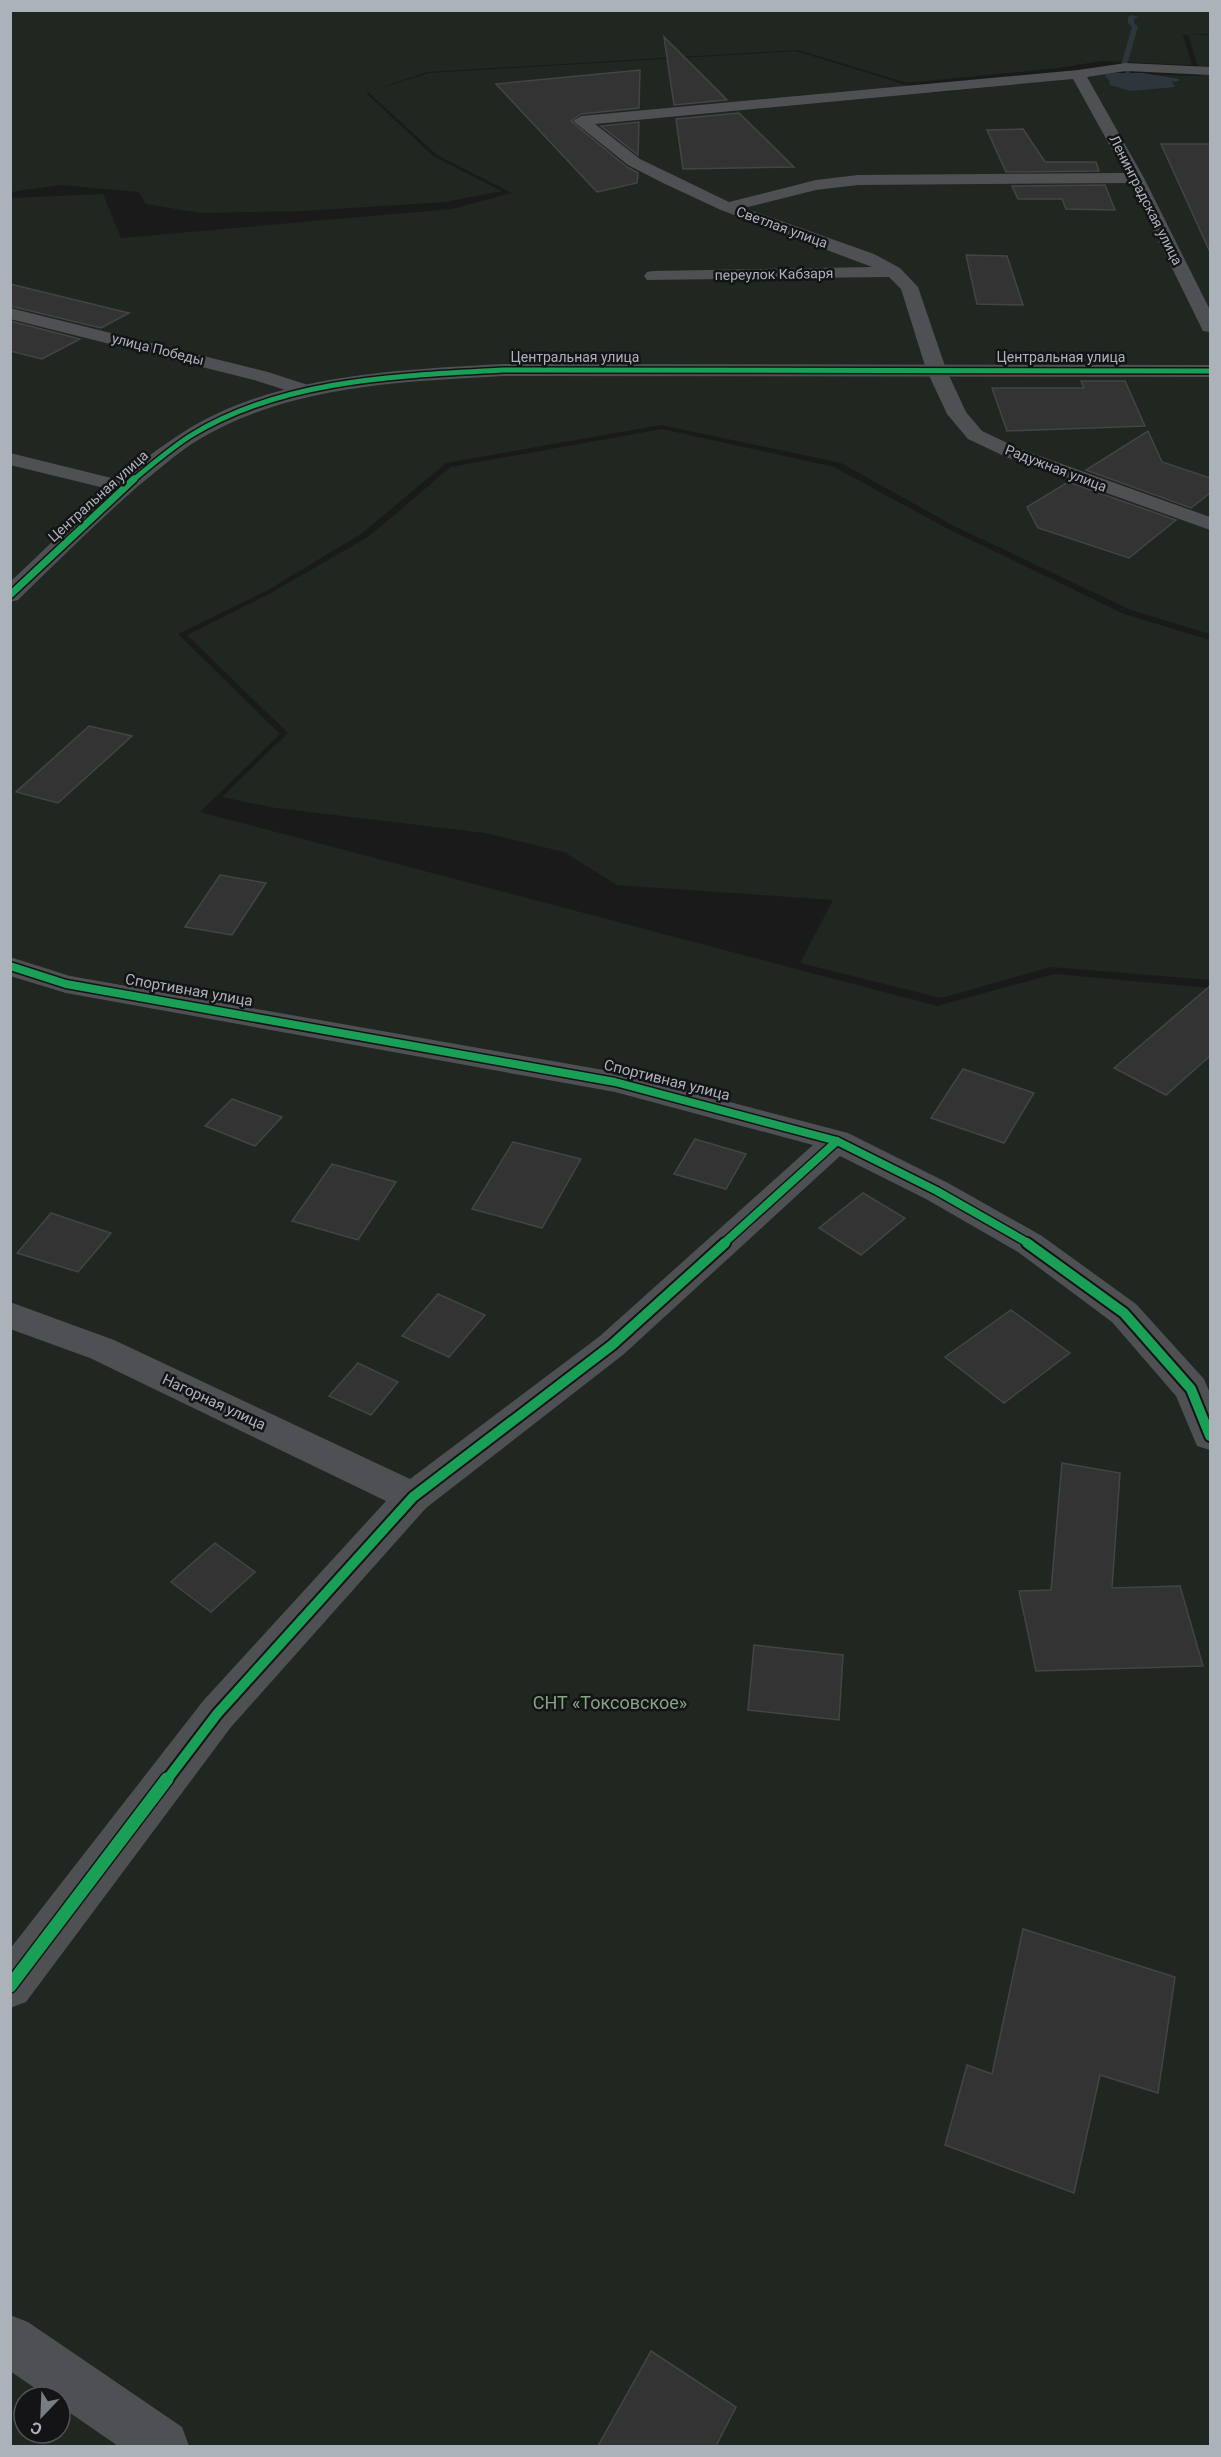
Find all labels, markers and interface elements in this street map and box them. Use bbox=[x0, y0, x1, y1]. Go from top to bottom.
street label: Ленинградская улица bbox=[1106, 132, 1186, 268]
street label: Светлая улица bbox=[734, 203, 830, 251]
street label: переулок Кабзаря bbox=[714, 265, 834, 283]
street label: улица Победы bbox=[110, 330, 206, 368]
street label: Центральная улица bbox=[511, 349, 639, 365]
street label: Центральная улица bbox=[997, 349, 1125, 365]
street label: Радужная улица bbox=[1003, 441, 1109, 495]
street label: Центральная улица bbox=[45, 447, 151, 545]
street label: Спортивная улица bbox=[124, 970, 254, 1010]
street label: Спортивная улица bbox=[602, 1056, 732, 1104]
street label: Нагорная улица bbox=[159, 1370, 269, 1434]
park label: СНТ «Токсовское» bbox=[533, 1692, 687, 1713]
north arrow bbox=[12, 2385, 72, 2445]
text: С bbox=[28, 2418, 45, 2439]

